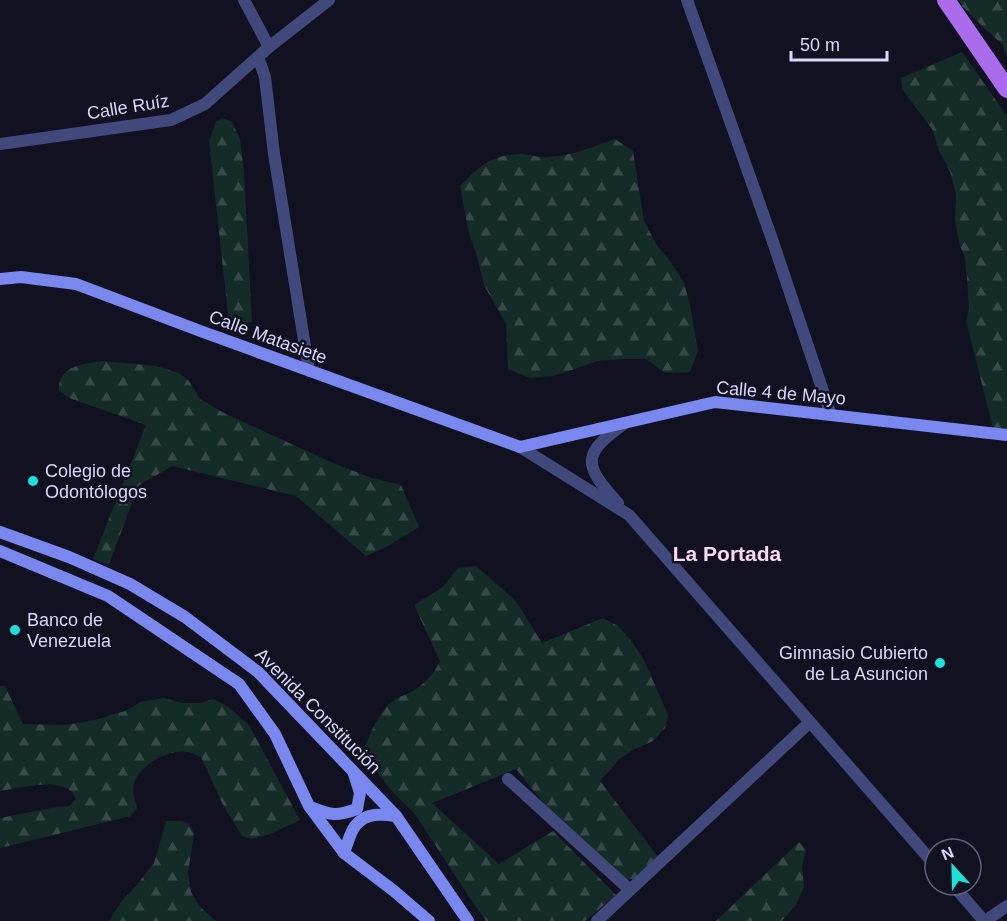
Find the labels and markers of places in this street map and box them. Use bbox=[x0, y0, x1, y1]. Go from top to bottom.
place label: Colegio de Odontólogos bbox=[45, 461, 147, 502]
marker: Colegio de Odontólogos bbox=[26, 474, 40, 488]
place label: Banco de Venezuela bbox=[27, 610, 112, 651]
marker: Banco de Venezuela bbox=[8, 623, 22, 637]
place label: Gimnasio Cubierto de La Asuncion bbox=[779, 643, 928, 684]
marker: Gimnasio Cubierto de La Asuncion bbox=[933, 656, 947, 670]

